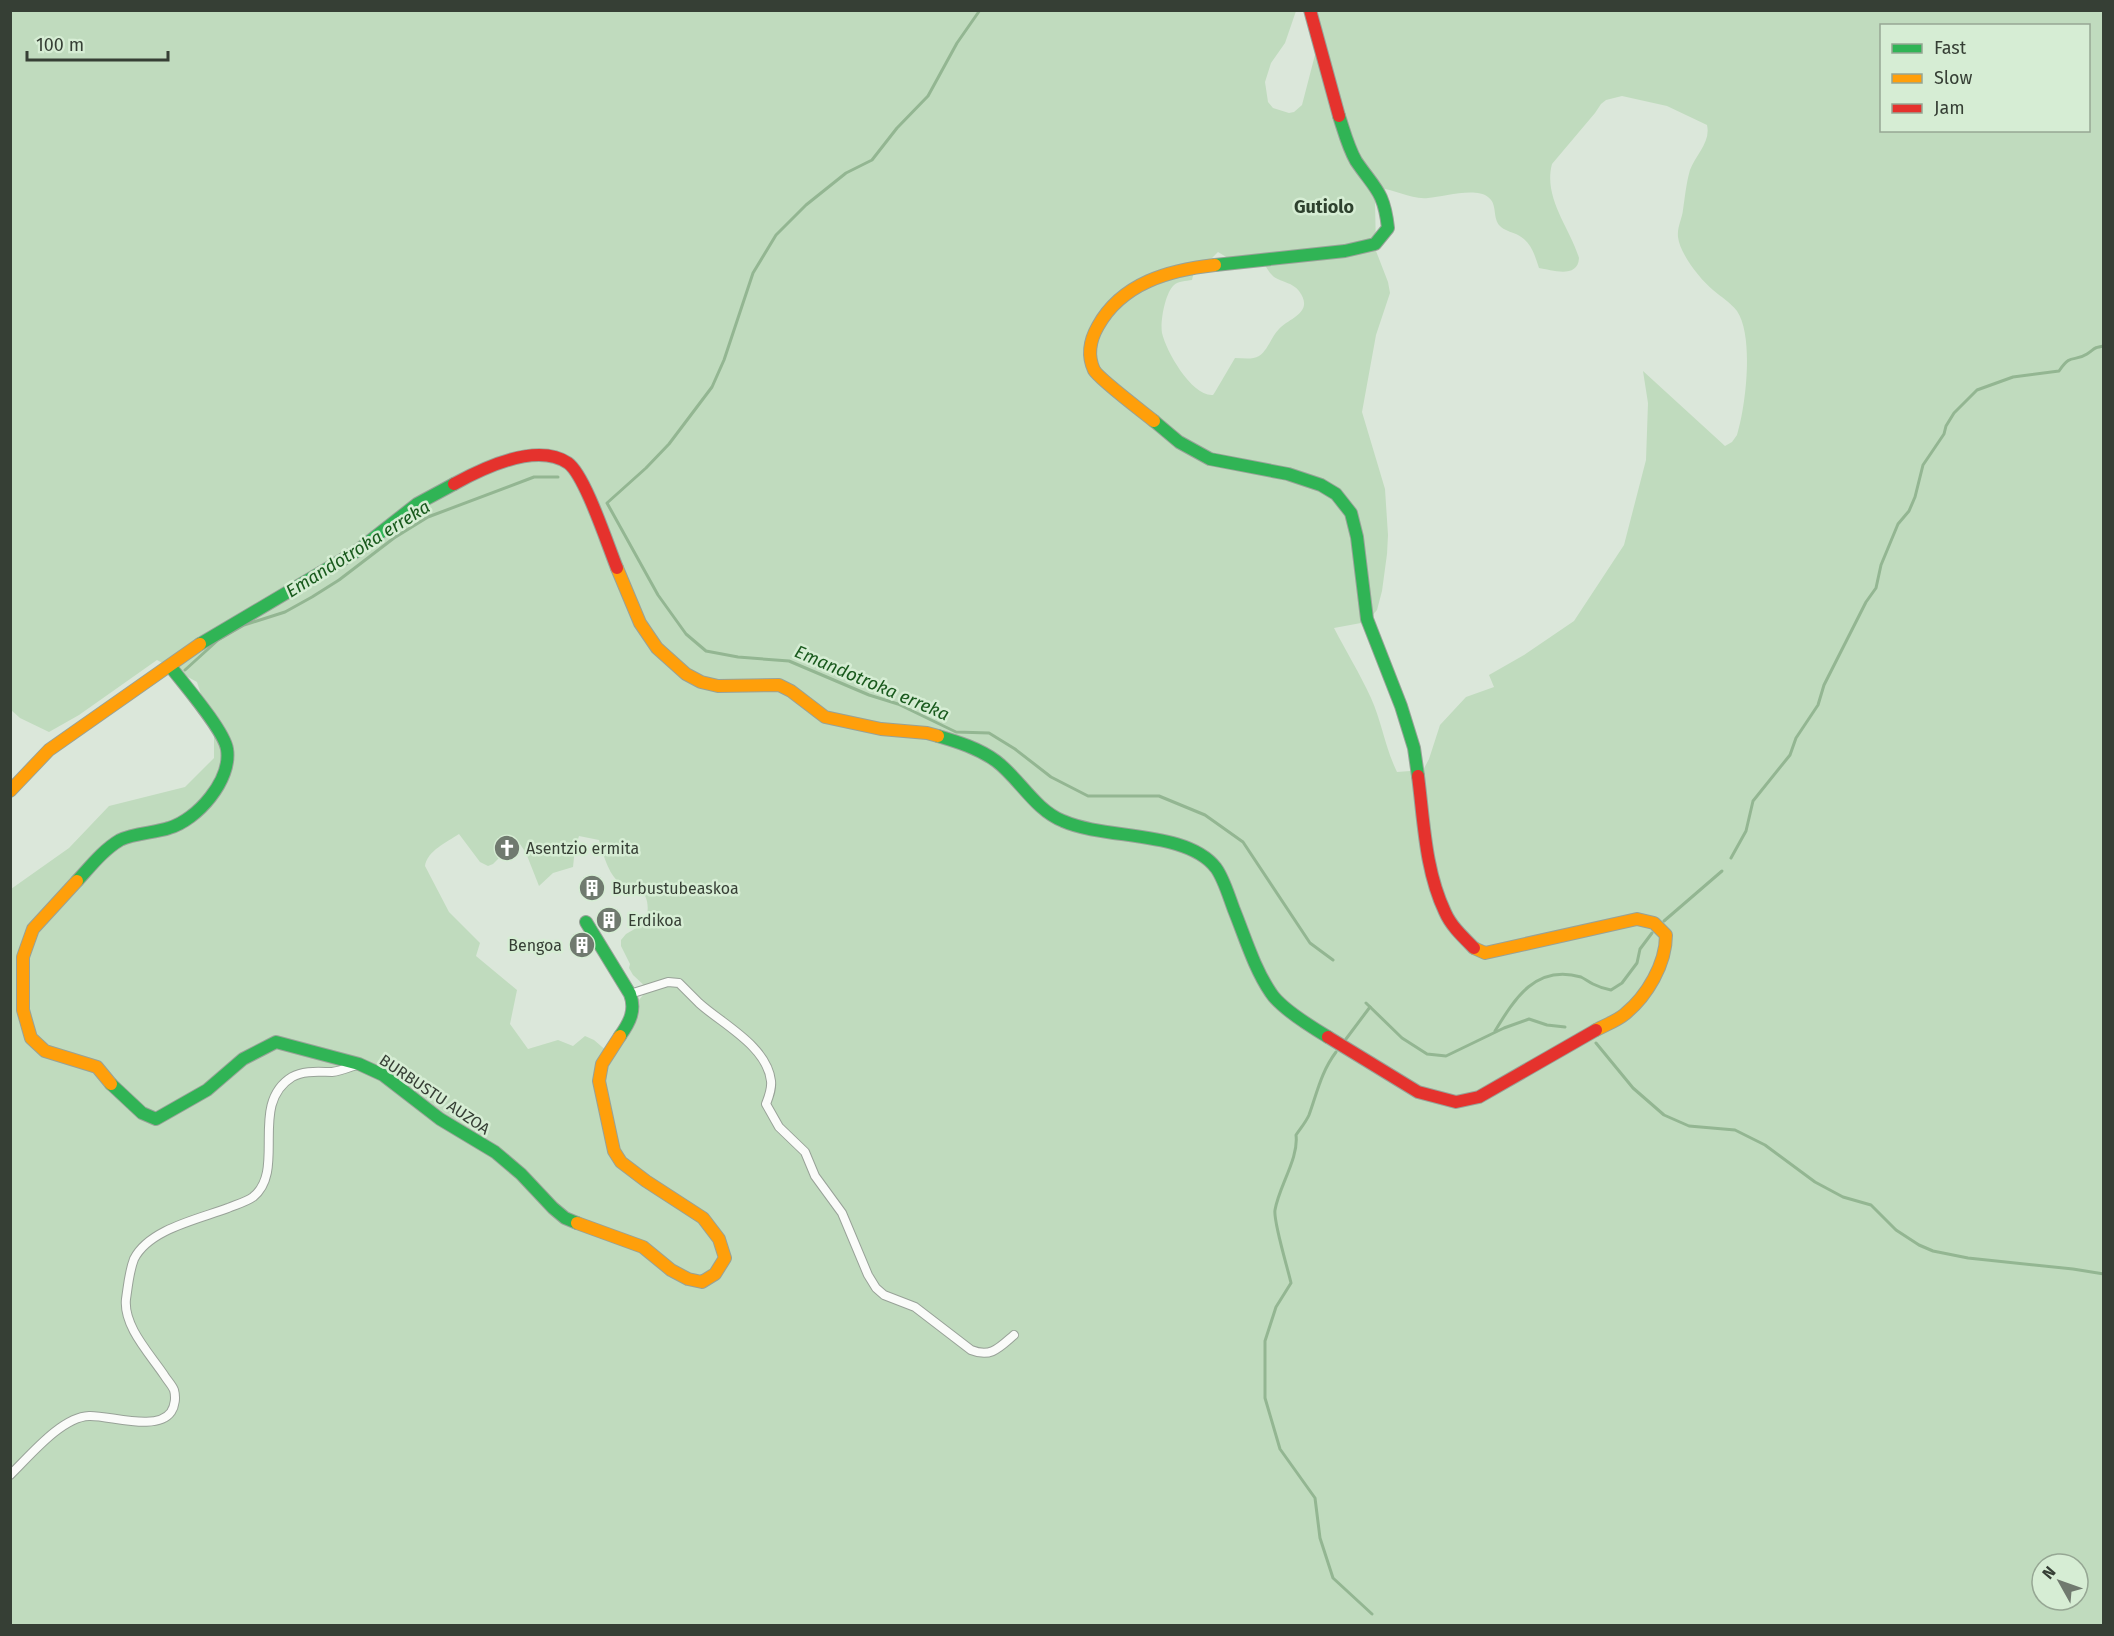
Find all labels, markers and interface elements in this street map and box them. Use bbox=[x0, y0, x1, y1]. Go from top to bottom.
scale bar bbox=[27, 24, 168, 62]
legend bbox=[1880, 24, 2090, 132]
text: 100 m bbox=[36, 34, 84, 56]
text: Fast bbox=[1934, 37, 1967, 59]
text: Slow bbox=[1934, 67, 1973, 89]
text: Jam bbox=[1934, 97, 1965, 119]
district label: Gutiolo bbox=[1294, 196, 1354, 218]
water label: Emandotroka erreka bbox=[282, 496, 434, 602]
water label: Emandotroka erreka bbox=[791, 640, 953, 726]
church icon: Asentzio ermita bbox=[492, 833, 522, 863]
place label: Asentzio ermita bbox=[526, 839, 639, 858]
building icon: Burbustubeaskoa bbox=[577, 873, 607, 903]
place label: Burbustubeaskoa bbox=[612, 879, 739, 898]
building icon: Erdikoa bbox=[594, 905, 624, 935]
place label: Erdikoa bbox=[628, 911, 682, 930]
building icon: Bengoa bbox=[567, 930, 597, 960]
place label: Bengoa bbox=[508, 936, 562, 955]
street label: BURBUSTU AUZOA bbox=[376, 1050, 494, 1139]
north arrow bbox=[2030, 1552, 2090, 1612]
text: N bbox=[2038, 1563, 2060, 1583]

